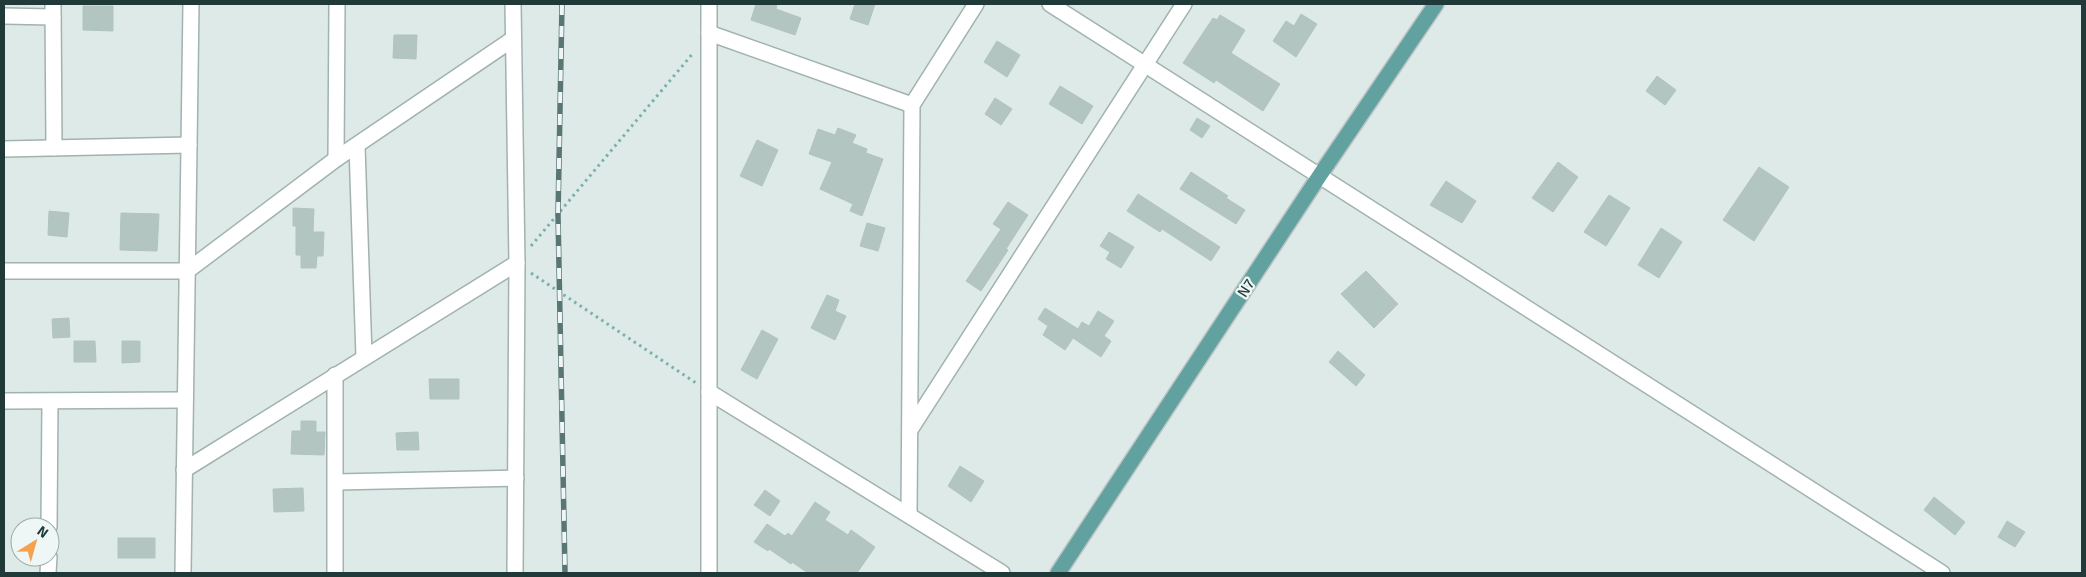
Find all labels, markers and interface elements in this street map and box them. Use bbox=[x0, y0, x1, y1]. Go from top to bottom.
street label: N7 bbox=[1233, 275, 1259, 301]
north arrow bbox=[10, 517, 60, 567]
text: N bbox=[34, 522, 52, 542]

